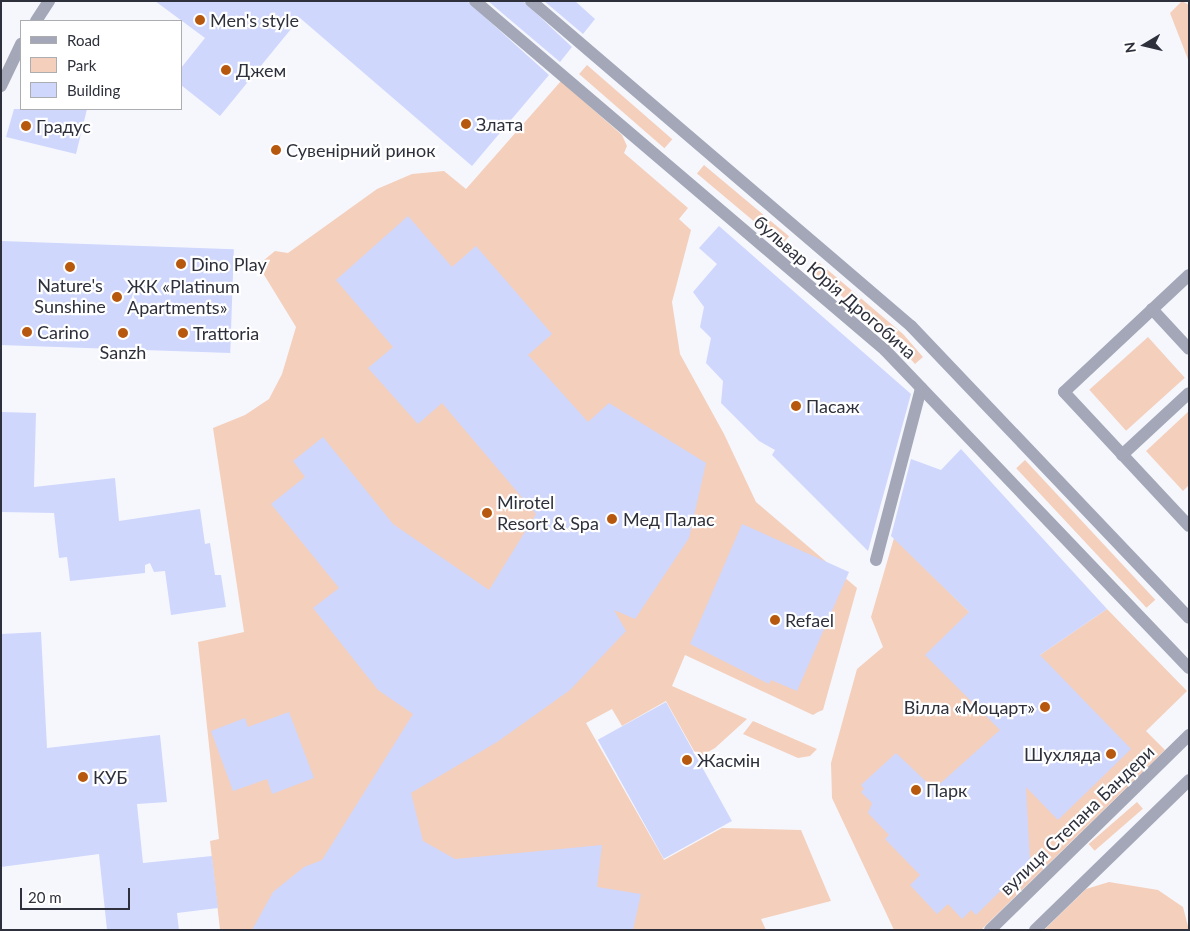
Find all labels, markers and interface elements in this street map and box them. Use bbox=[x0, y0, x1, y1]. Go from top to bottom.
place label: Men's style bbox=[210, 9, 299, 31]
marker: Men's style bbox=[194, 14, 206, 26]
legend bbox=[20, 20, 182, 110]
north arrow bbox=[1120, 20, 1170, 70]
text: Road bbox=[67, 31, 100, 49]
text: N bbox=[1120, 41, 1139, 54]
text: Park bbox=[67, 56, 96, 74]
place label: Джем bbox=[236, 59, 286, 81]
marker: Джем bbox=[220, 64, 232, 76]
text: Building bbox=[67, 81, 120, 99]
place label: Злата bbox=[476, 113, 523, 135]
place label: Градус bbox=[36, 115, 91, 137]
marker: Злата bbox=[460, 118, 472, 130]
marker: Градус bbox=[20, 120, 32, 132]
place label: Сувенірний ринок bbox=[286, 139, 436, 161]
marker: Сувенірний ринок bbox=[270, 144, 282, 156]
street label: бульвар Юрія Дрогобича bbox=[750, 211, 920, 363]
place label: Dino Play bbox=[191, 253, 267, 275]
marker: Dino Play bbox=[175, 258, 187, 270]
marker: Nature's Sunshine bbox=[64, 261, 76, 273]
place label: Nature's Sunshine bbox=[34, 275, 106, 318]
place label: ЖК «Platinum Apartments» bbox=[127, 276, 240, 318]
marker: ЖК «Platinum Apartments» bbox=[111, 291, 123, 303]
place label: Carino bbox=[37, 321, 89, 343]
place label: Trattoria bbox=[193, 322, 259, 344]
marker: Carino bbox=[21, 326, 33, 338]
marker: Sanzh bbox=[117, 327, 129, 339]
marker: Trattoria bbox=[177, 327, 189, 339]
place label: Sanzh bbox=[100, 341, 146, 363]
place label: Пасаж bbox=[806, 395, 860, 417]
marker: Пасаж bbox=[790, 400, 802, 412]
place label: Mirotel Resort & Spa bbox=[497, 492, 599, 534]
marker: Mirotel Resort & Spa bbox=[481, 507, 493, 519]
place label: Мед Палас bbox=[623, 508, 715, 530]
marker: Мед Палас bbox=[605, 512, 619, 526]
place label: Refael bbox=[785, 609, 834, 631]
marker: Refael bbox=[769, 614, 781, 626]
place label: Вілла «Моцарт» bbox=[904, 696, 1035, 718]
marker: Вілла «Моцарт» bbox=[1039, 701, 1051, 713]
street label: вулиця Степана Бандери bbox=[995, 741, 1159, 899]
place label: Шухляда bbox=[1024, 743, 1101, 765]
marker: Шухляда bbox=[1105, 748, 1117, 760]
place label: Жасмін bbox=[697, 749, 760, 771]
marker: Жасмін bbox=[681, 754, 693, 766]
place label: КУБ bbox=[93, 766, 127, 788]
marker: КУБ bbox=[77, 771, 89, 783]
place label: Парк bbox=[926, 779, 967, 801]
marker: Парк bbox=[910, 784, 922, 796]
scale bar bbox=[22, 878, 132, 910]
text: 20 m bbox=[28, 888, 62, 906]

